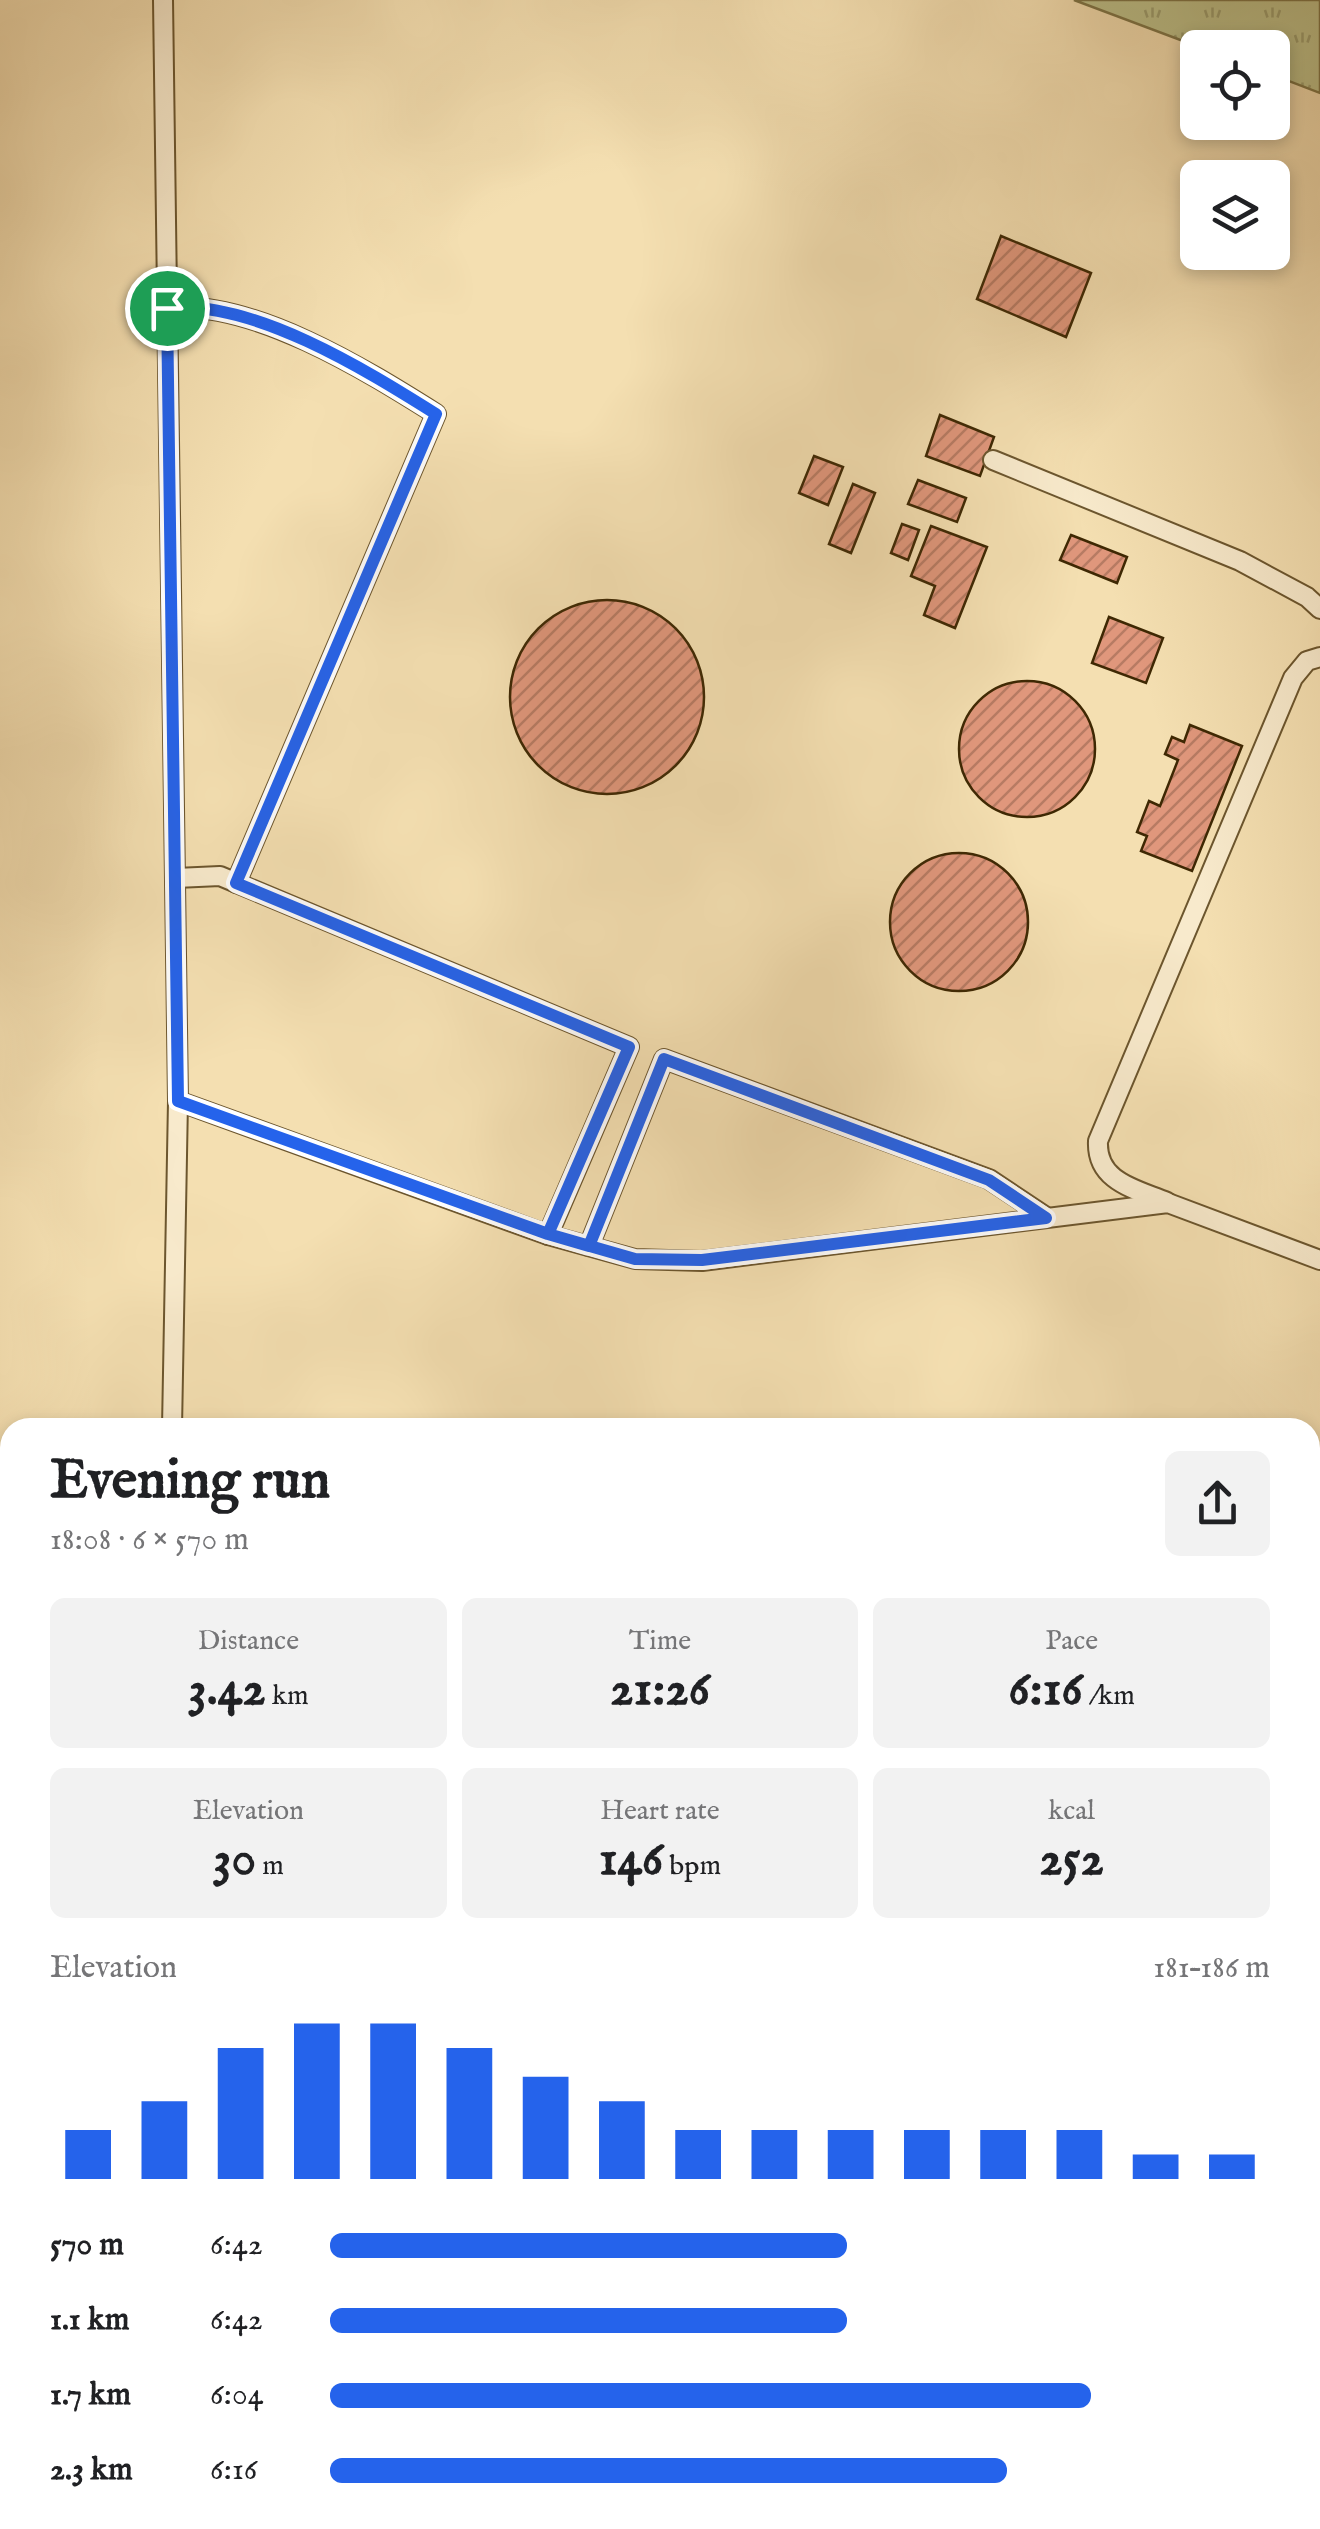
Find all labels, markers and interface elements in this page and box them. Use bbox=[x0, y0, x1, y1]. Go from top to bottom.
map controls bbox=[1180, 30, 1290, 270]
button: locate bbox=[1180, 30, 1290, 140]
button: layers bbox=[1180, 160, 1290, 270]
pin bbox=[125, 266, 210, 351]
icon: arrive bbox=[140, 281, 195, 336]
text: Evening run bbox=[50, 1447, 330, 1517]
button: share bbox=[1165, 1451, 1270, 1556]
text: 18:08 · 6 × 570 m bbox=[50, 1520, 249, 1561]
text: Distance bbox=[198, 1624, 299, 1659]
text: Time bbox=[629, 1624, 691, 1659]
text: Pace bbox=[1045, 1624, 1098, 1659]
text: 3.42 bbox=[188, 1659, 266, 1722]
text: 21:26 bbox=[610, 1659, 710, 1722]
text: 6:16 bbox=[1009, 1659, 1083, 1722]
text: km bbox=[266, 1679, 309, 1714]
text: /km bbox=[1083, 1679, 1135, 1714]
text: Elevation bbox=[193, 1794, 304, 1829]
text: Heart rate bbox=[600, 1794, 720, 1829]
text: kcal bbox=[1048, 1794, 1095, 1829]
text: 30 bbox=[213, 1829, 256, 1892]
text: 146 bbox=[599, 1829, 663, 1892]
text: 252 bbox=[1039, 1829, 1104, 1892]
text: m bbox=[256, 1849, 284, 1884]
text: bpm bbox=[663, 1849, 721, 1884]
text: Elevation bbox=[50, 1948, 177, 1989]
text: 181–186 m bbox=[1153, 1948, 1270, 1989]
text: 570 m bbox=[50, 2225, 124, 2266]
text: 6:42 bbox=[210, 2225, 263, 2266]
text: 1.1 km bbox=[50, 2300, 130, 2341]
text: 6:42 bbox=[210, 2300, 263, 2341]
text: 1.7 km bbox=[50, 2375, 131, 2416]
text: 6:04 bbox=[210, 2375, 263, 2416]
text: 2.3 km bbox=[50, 2450, 133, 2491]
text: 6:16 bbox=[210, 2450, 257, 2491]

